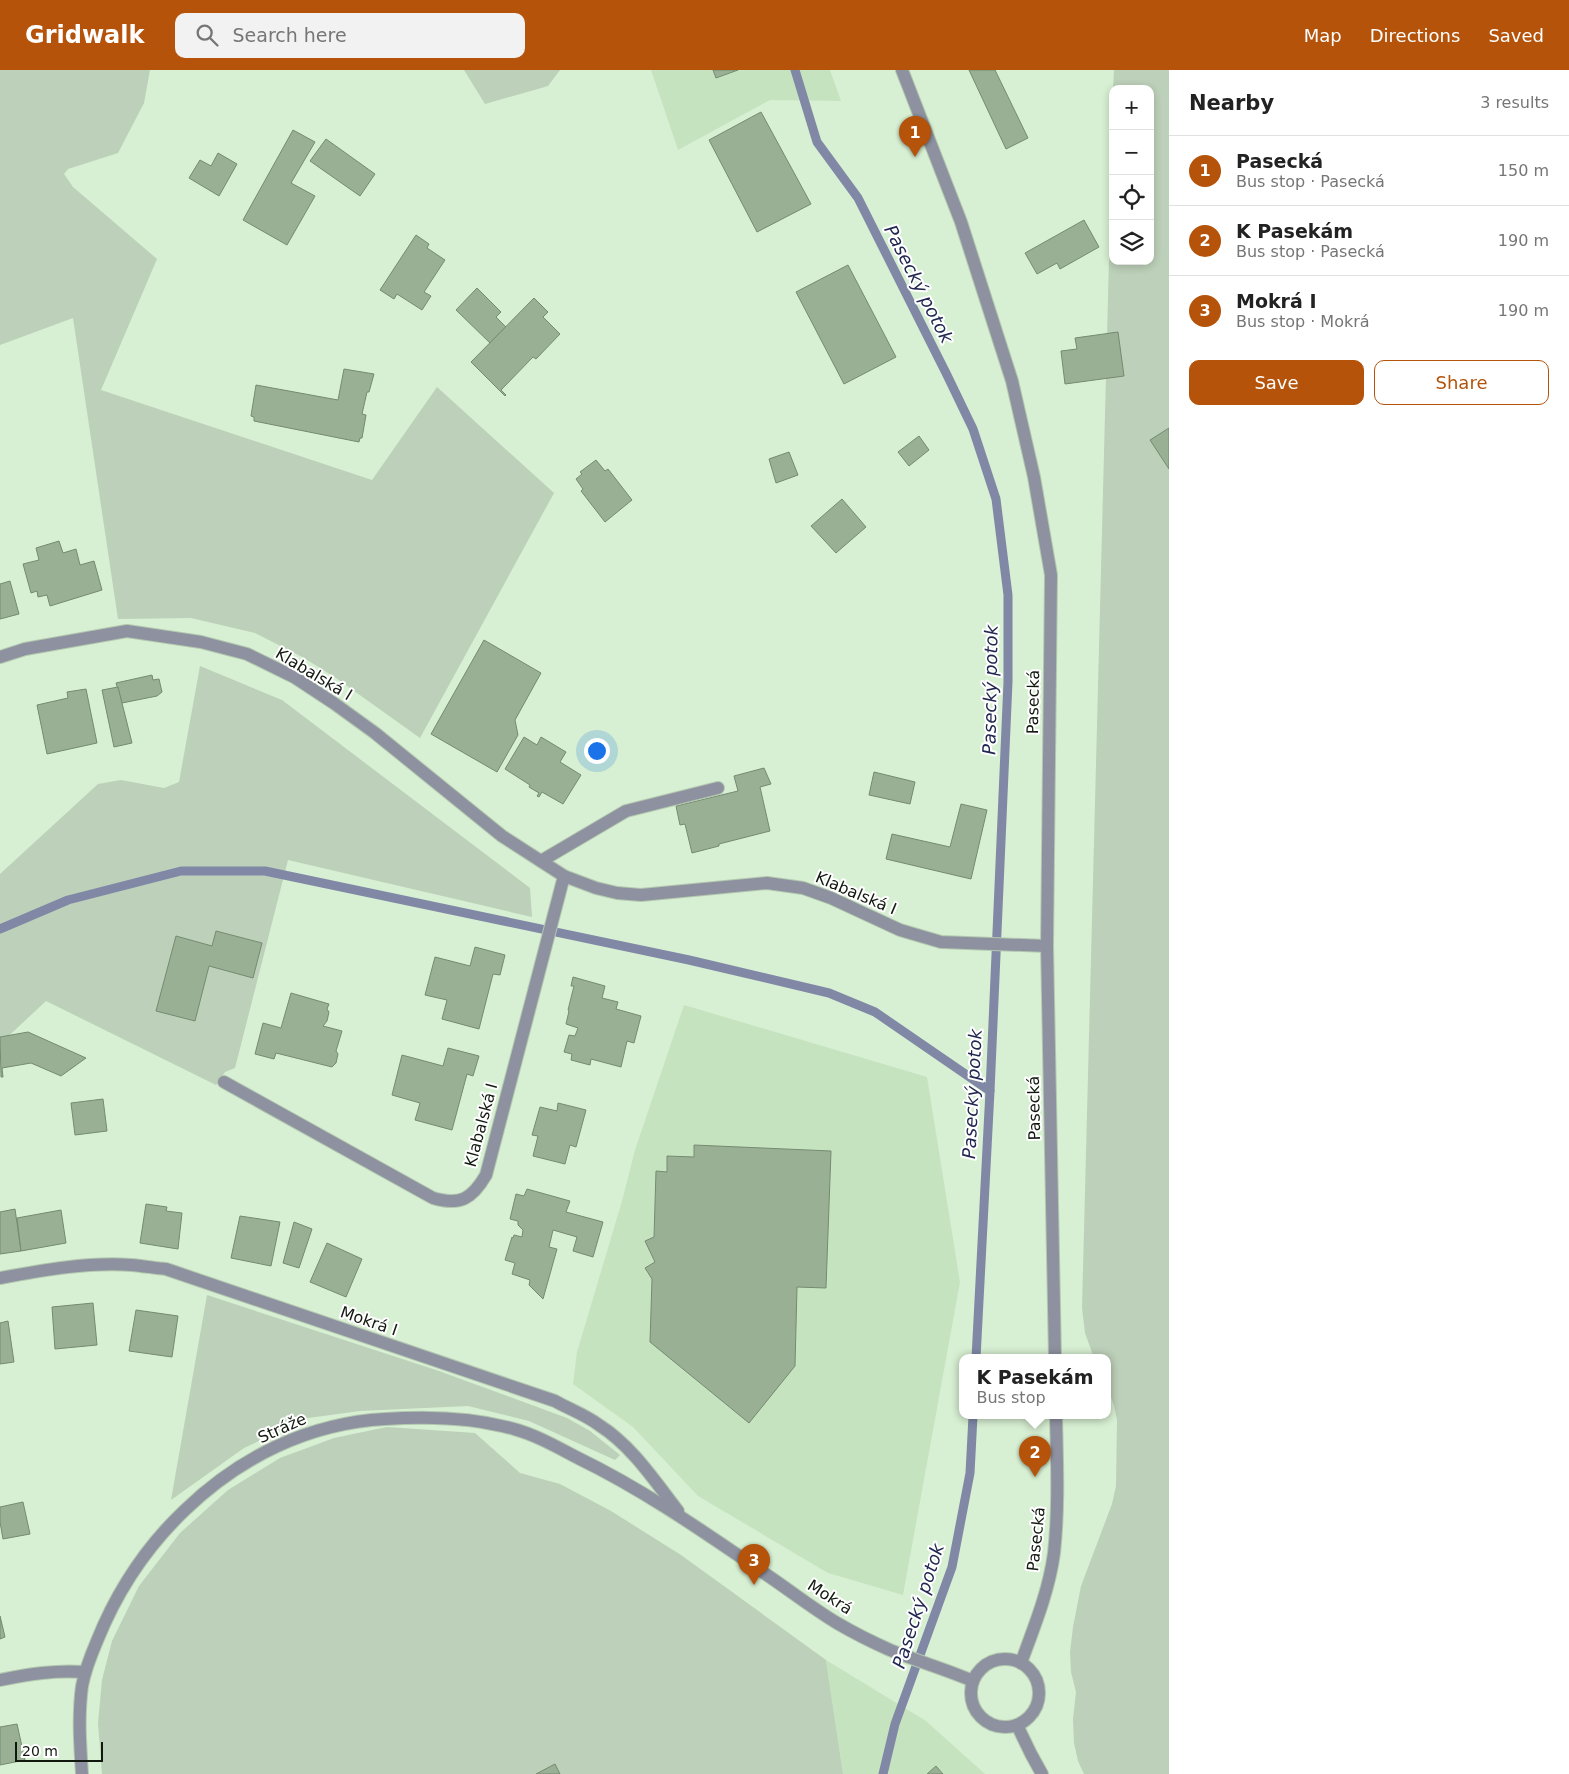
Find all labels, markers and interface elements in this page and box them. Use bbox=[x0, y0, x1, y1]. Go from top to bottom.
search box bbox=[175, 13, 525, 58]
text: Gridwalk bbox=[25, 21, 145, 49]
icon: search bbox=[193, 21, 221, 49]
text: Search here bbox=[233, 24, 347, 46]
text: Map bbox=[1304, 25, 1342, 46]
text: Directions bbox=[1370, 25, 1460, 46]
text: Saved bbox=[1488, 25, 1544, 46]
map controls bbox=[1109, 85, 1154, 265]
button: + bbox=[1109, 85, 1154, 130]
text: Nearby bbox=[1189, 91, 1274, 115]
text: 3 results bbox=[1480, 93, 1549, 112]
pin: 1 bbox=[899, 116, 931, 157]
button: − bbox=[1109, 130, 1154, 175]
text: Pasecká bbox=[1236, 150, 1323, 172]
text: 1 bbox=[1199, 161, 1211, 180]
text: 150 m bbox=[1498, 161, 1549, 180]
text: Bus stop · Pasecká bbox=[1236, 172, 1385, 191]
button: locate bbox=[1109, 175, 1154, 220]
button: layers bbox=[1109, 220, 1154, 265]
text: K Pasekám bbox=[1236, 220, 1353, 242]
water label: Pasecký potok bbox=[880, 221, 959, 348]
text: 2 bbox=[1199, 231, 1211, 250]
text: 190 m bbox=[1498, 231, 1549, 250]
text: Bus stop · Pasecká bbox=[1236, 242, 1385, 261]
text: Mokrá I bbox=[1236, 290, 1316, 312]
text: 3 bbox=[1199, 301, 1211, 320]
text: 190 m bbox=[1498, 301, 1549, 320]
text: Bus stop · Mokrá bbox=[1236, 312, 1370, 331]
button: Save bbox=[1189, 360, 1364, 405]
button: Share bbox=[1374, 360, 1549, 405]
water label: Pasecký potok bbox=[978, 623, 1002, 755]
street label: Klabalská I bbox=[272, 644, 356, 704]
street label: Pasecká bbox=[1023, 670, 1043, 734]
your location bbox=[584, 738, 610, 764]
street label: Klabalská I bbox=[813, 867, 899, 919]
water label: Pasecký potok bbox=[958, 1027, 986, 1159]
street label: Pasecká bbox=[1024, 1076, 1044, 1140]
street label: Klabalská I bbox=[461, 1081, 501, 1169]
street label: Mokrá I bbox=[338, 1302, 400, 1340]
popup bbox=[959, 1354, 1111, 1419]
text: K Pasekám bbox=[976, 1366, 1094, 1388]
text: Bus stop bbox=[976, 1388, 1046, 1407]
street label: Stráže bbox=[255, 1409, 309, 1447]
pin: 2 bbox=[1019, 1436, 1051, 1477]
street label: Pasecká bbox=[1023, 1506, 1049, 1572]
water label: Pasecký potok bbox=[888, 1539, 949, 1671]
pin: 3 bbox=[738, 1544, 770, 1585]
street label: Mokrá bbox=[804, 1576, 856, 1618]
scale bar bbox=[15, 1739, 102, 1762]
text: 20 m bbox=[22, 1743, 58, 1759]

